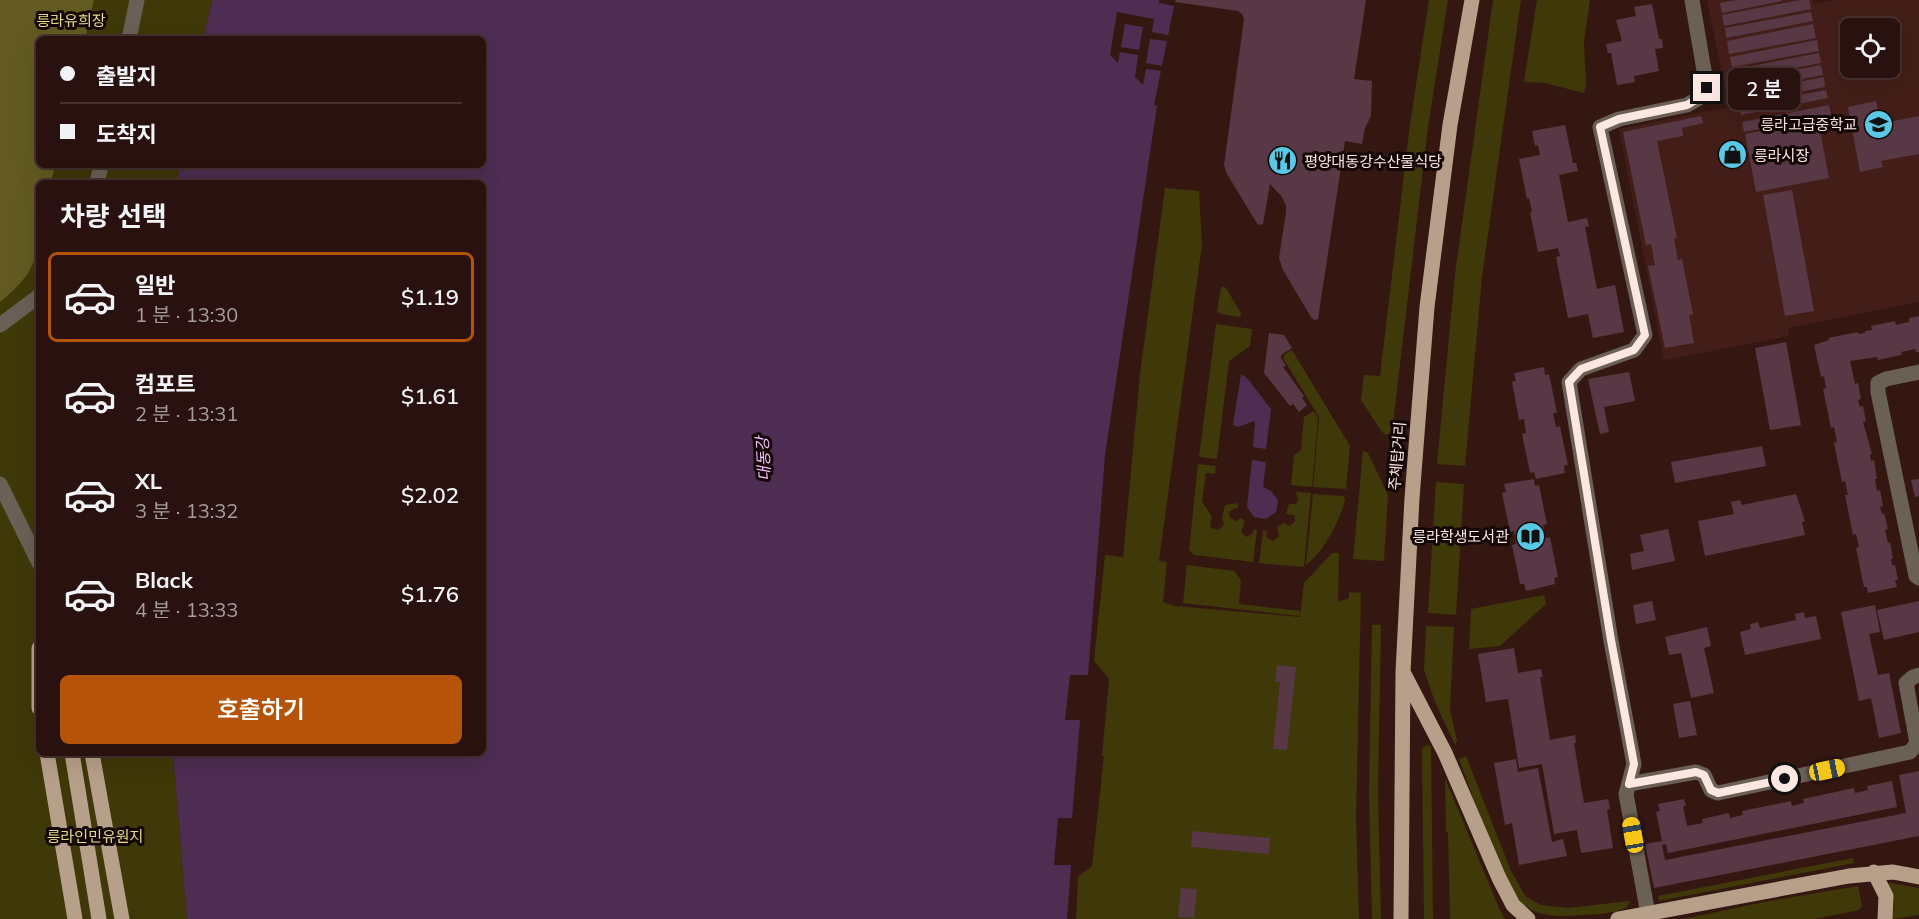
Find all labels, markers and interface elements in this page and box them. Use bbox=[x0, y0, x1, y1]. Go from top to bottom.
park label: 릉라유희장 bbox=[36, 11, 106, 30]
map controls bbox=[1840, 18, 1900, 78]
button: locate bbox=[1840, 18, 1900, 78]
text: 출발지 bbox=[96, 62, 157, 90]
callout: 2 분 bbox=[1728, 67, 1800, 109]
route end bbox=[1693, 74, 1720, 101]
text: 2 분 bbox=[1746, 76, 1782, 101]
school or university icon: 릉라고급중학교 bbox=[1862, 108, 1894, 140]
place label: 릉라고급중학교 bbox=[1760, 115, 1857, 134]
text: 도착지 bbox=[96, 120, 157, 148]
shop icon: 릉라시장 bbox=[1717, 139, 1749, 171]
restaurant icon: 평양대동강수산물식당 bbox=[1267, 145, 1299, 177]
place label: 릉라시장 bbox=[1754, 146, 1809, 165]
place label: 평양대동강수산물식당 bbox=[1304, 152, 1442, 171]
text: 차량 선택 bbox=[60, 199, 167, 233]
icon: car bbox=[63, 270, 117, 324]
text: 일반 bbox=[135, 271, 175, 299]
text: $1.19 bbox=[401, 283, 459, 311]
text: 1 분 · 13:30 bbox=[135, 302, 238, 327]
icon: car bbox=[63, 369, 117, 423]
text: 컴포트 bbox=[135, 370, 196, 398]
text: $1.61 bbox=[401, 382, 459, 410]
text: 2 분 · 13:31 bbox=[135, 401, 238, 426]
street label: 주체탑거리 bbox=[1385, 421, 1409, 491]
water label: 대동강 bbox=[752, 434, 774, 482]
text: XL bbox=[135, 467, 162, 495]
icon: car bbox=[63, 468, 117, 522]
text: $2.02 bbox=[401, 481, 459, 509]
text: 3 분 · 13:32 bbox=[135, 498, 238, 523]
library icon: 릉라학생도서관 bbox=[1514, 520, 1546, 552]
place label: 릉라학생도서관 bbox=[1412, 527, 1509, 546]
text: Black bbox=[135, 566, 193, 594]
icon: car bbox=[63, 567, 117, 621]
text: $1.76 bbox=[401, 580, 459, 608]
text: 4 분 · 13:33 bbox=[135, 597, 238, 622]
button: 호출하기 bbox=[60, 675, 462, 744]
car bbox=[1808, 757, 1846, 783]
route start bbox=[1771, 765, 1798, 792]
car bbox=[1621, 816, 1645, 854]
park label: 릉라인민유원지 bbox=[47, 827, 143, 846]

